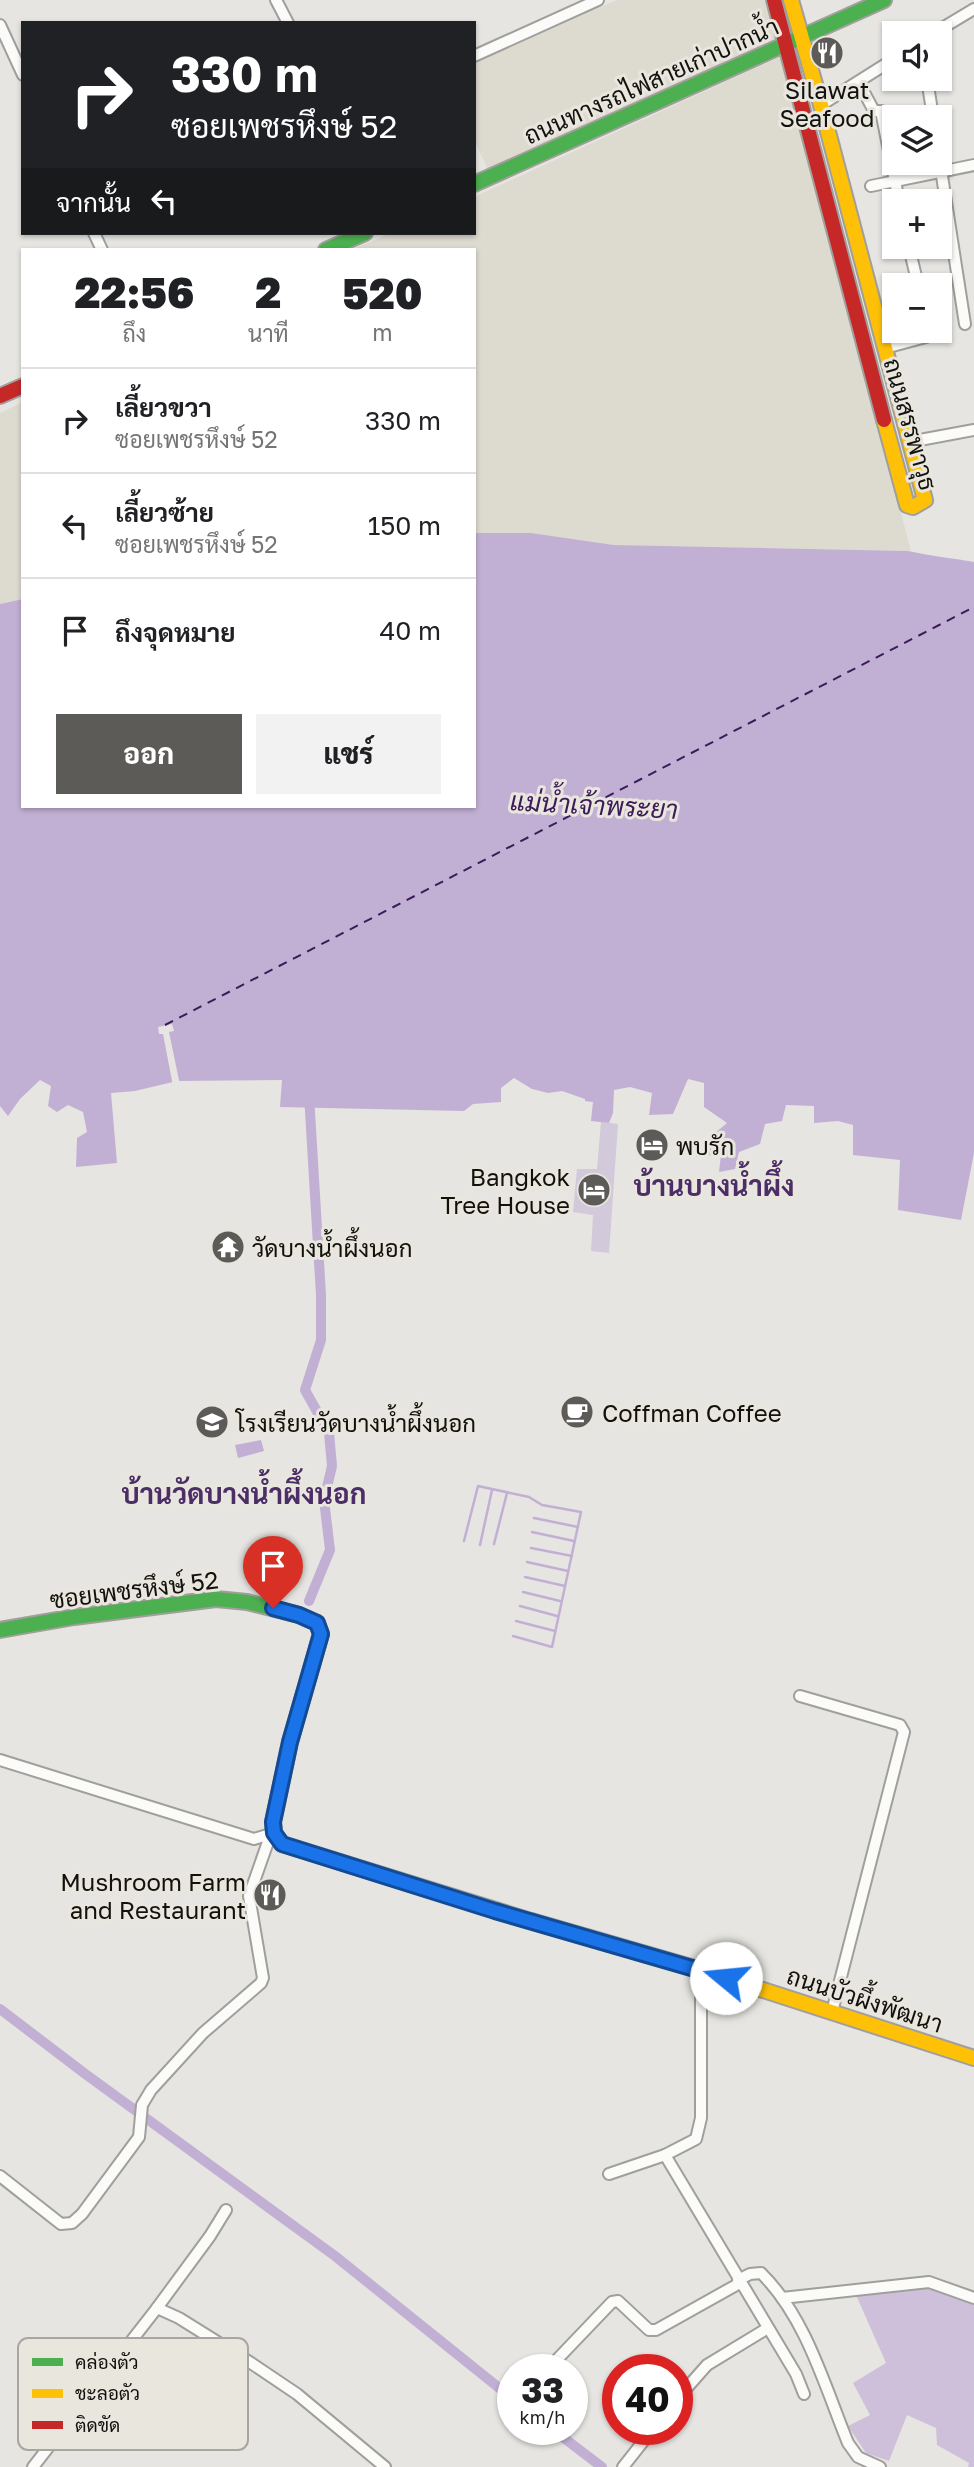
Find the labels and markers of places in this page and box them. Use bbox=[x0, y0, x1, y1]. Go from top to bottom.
restaurant icon: Silawat Seafood bbox=[808, 34, 846, 72]
place label: Silawat Seafood bbox=[780, 75, 874, 132]
hotel icon: พบรัก bbox=[633, 1126, 671, 1164]
place label: พบรัก bbox=[676, 1131, 734, 1160]
place label: Bangkok Tree House bbox=[441, 1162, 570, 1219]
hotel icon: Bangkok Tree House bbox=[575, 1171, 613, 1209]
place label: วัดบางน้ำผึ้งนอก bbox=[252, 1227, 412, 1262]
temple icon: วัดบางน้ำผึ้งนอก bbox=[209, 1228, 247, 1266]
cafe icon: Coffman Coffee bbox=[558, 1393, 596, 1431]
place label: Coffman Coffee bbox=[602, 1398, 782, 1427]
place label: โรงเรียนวัดบางน้ำผึ้งนอก bbox=[234, 1402, 476, 1437]
school or university icon: โรงเรียนวัดบางน้ำผึ้งนอก bbox=[193, 1403, 231, 1441]
pin bbox=[243, 1536, 303, 1608]
place label: Mushroom Farm and Restaurant bbox=[60, 1867, 246, 1924]
restaurant icon: Mushroom Farm and Restaurant bbox=[251, 1876, 289, 1914]

